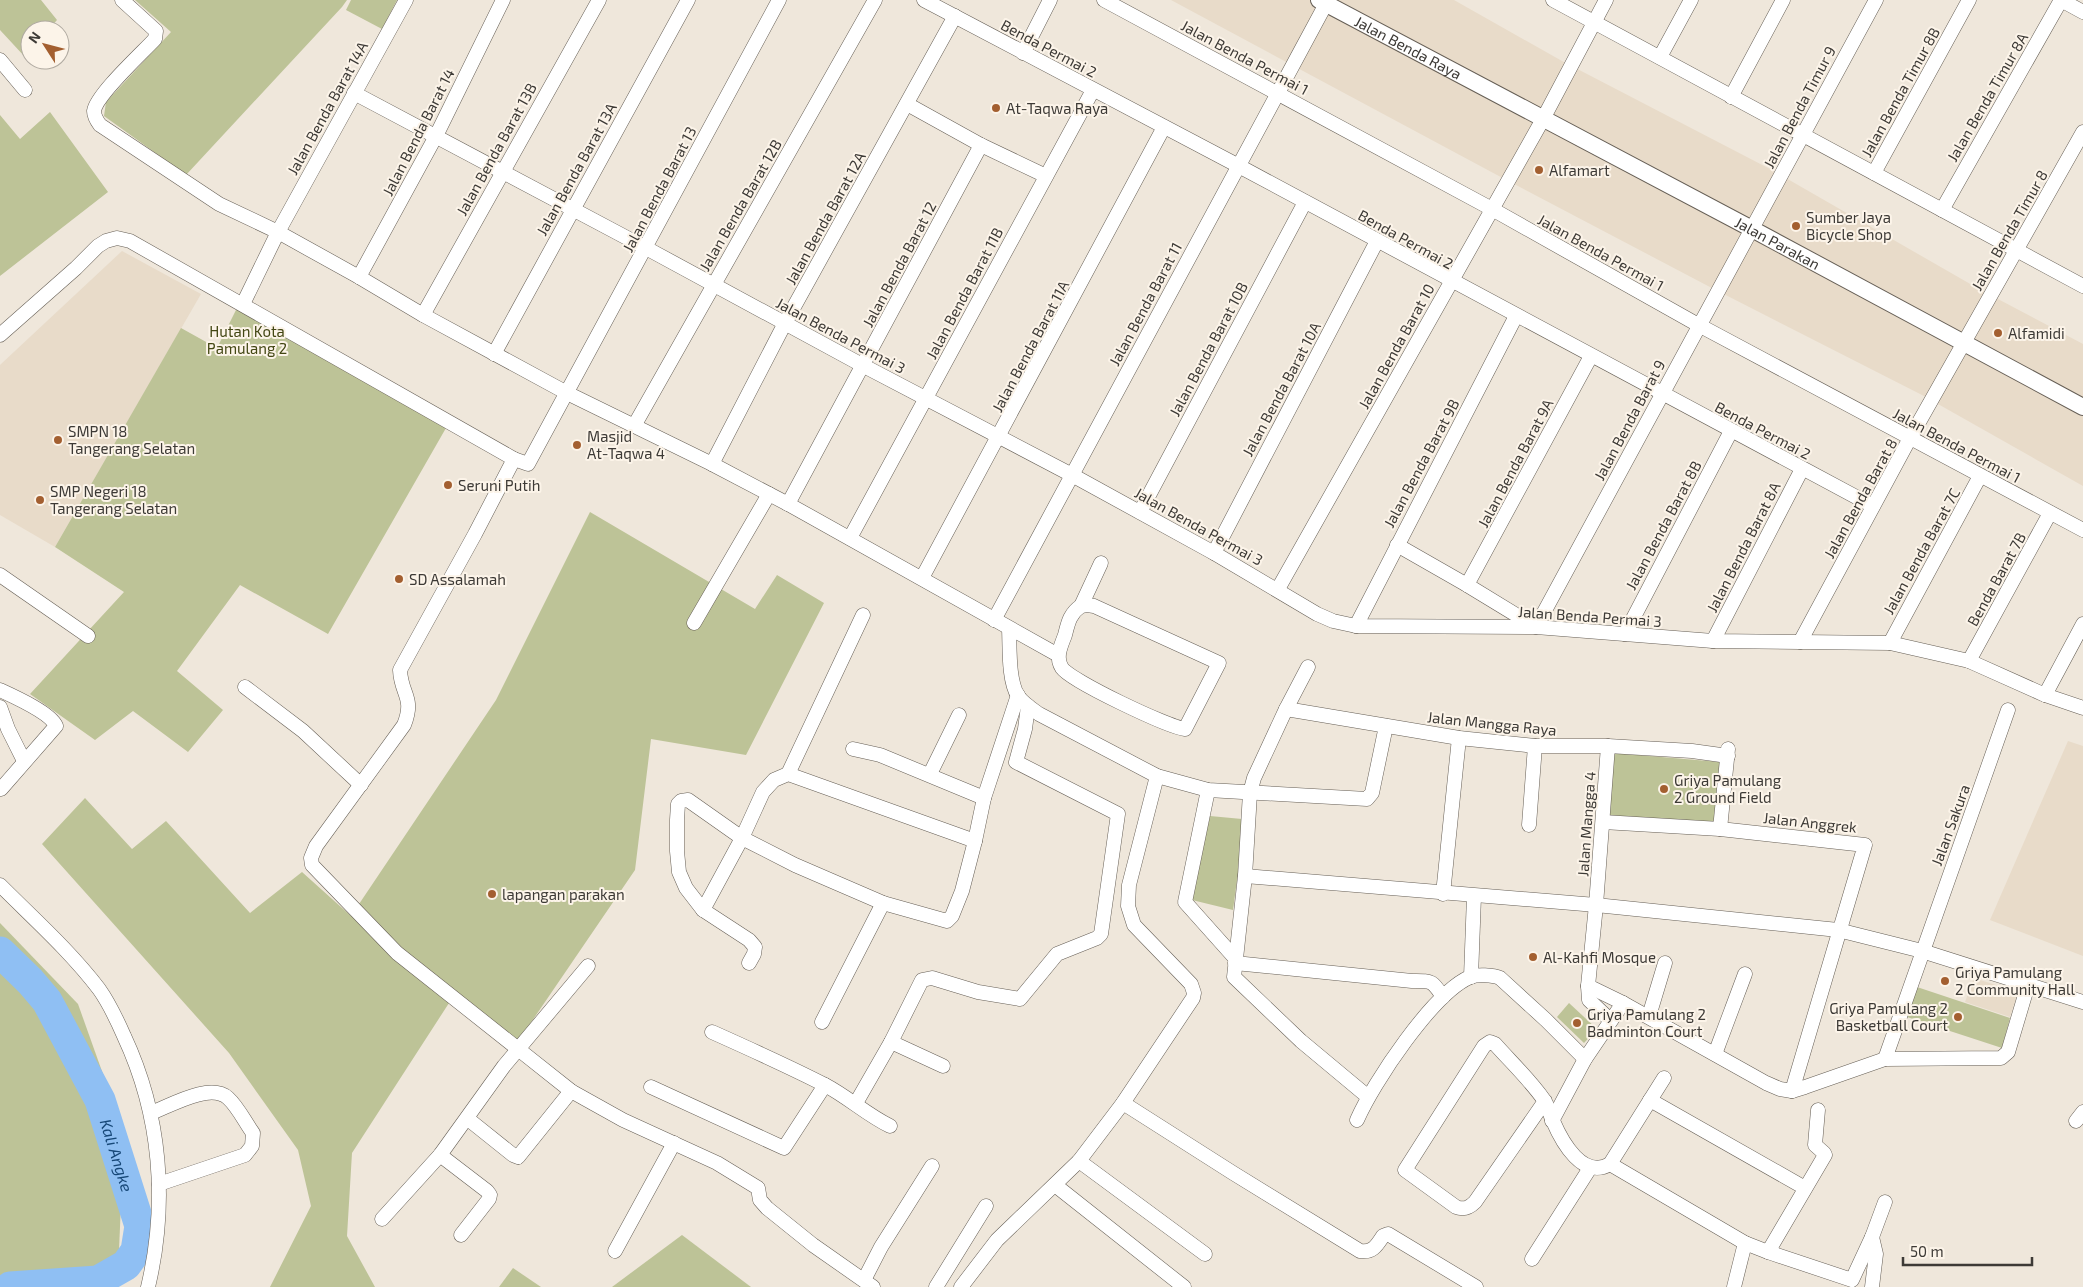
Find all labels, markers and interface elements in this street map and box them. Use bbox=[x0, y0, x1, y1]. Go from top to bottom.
street label: Jalan Benda Raya bbox=[1352, 12, 1465, 83]
street label: Benda Permai 2 bbox=[998, 15, 1100, 81]
street label: Jalan Benda Permai 1 bbox=[1178, 16, 1312, 98]
north arrow bbox=[20, 20, 70, 70]
street label: Jalan Benda Timur 8B bbox=[1857, 24, 1943, 160]
text: N bbox=[24, 28, 44, 46]
street label: Jalan Benda Timur 8A bbox=[1943, 29, 2032, 165]
street label: Jalan Benda Barat 14A bbox=[283, 38, 371, 178]
street label: Jalan Benda Timur 9 bbox=[1759, 43, 1839, 171]
street label: Jalan Benda Barat 14 bbox=[378, 65, 458, 199]
street label: Jalan Benda Barat 13B bbox=[452, 80, 540, 218]
street label: Jalan Benda Barat 13A bbox=[532, 99, 620, 238]
place label: At-Taqwa Raya bbox=[1006, 99, 1108, 117]
marker: At-Taqwa Raya bbox=[990, 102, 1002, 114]
street label: Jalan Benda Barat 13 bbox=[618, 123, 700, 255]
street label: Jalan Benda Barat 12B bbox=[695, 136, 785, 274]
street label: Jalan Benda Barat 12A bbox=[781, 148, 869, 287]
place label: Alfamart bbox=[1549, 161, 1610, 179]
marker: Alfamart bbox=[1533, 164, 1545, 176]
street label: Jalan Benda Timur 8 bbox=[1967, 166, 2051, 294]
street label: Jalan Benda Barat 12 bbox=[858, 198, 940, 330]
street label: Benda Permai 2 bbox=[1355, 205, 1457, 273]
place label: Sumber Jaya Bicycle Shop bbox=[1806, 208, 1892, 243]
street label: Jalan Benda Permai 1 bbox=[1535, 210, 1667, 294]
street label: Jalan Parakan bbox=[1732, 213, 1823, 273]
marker: Sumber Jaya Bicycle Shop bbox=[1790, 220, 1802, 232]
street label: Jalan Benda Barat 11B bbox=[922, 224, 1006, 362]
street label: Jalan Benda Barat 11 bbox=[1105, 239, 1185, 369]
street label: Jalan Benda Barat 11A bbox=[988, 277, 1073, 415]
street label: Jalan Benda Barat 10B bbox=[1165, 279, 1251, 419]
street label: Jalan Benda Barat 10 bbox=[1354, 280, 1438, 412]
street label: Jalan Benda Permai 3 bbox=[773, 293, 909, 377]
street label: Jalan Benda Barat 10A bbox=[1238, 318, 1324, 459]
park label: Hutan Kota Pamulang 2 bbox=[207, 322, 287, 357]
place label: Alfamidi bbox=[2008, 324, 2065, 342]
marker: Alfamidi bbox=[1992, 327, 2004, 339]
street label: Jalan Benda Barat 9 bbox=[1590, 357, 1668, 483]
street label: Jalan Benda Barat 9A bbox=[1473, 395, 1557, 530]
street label: Jalan Benda Barat 9B bbox=[1379, 396, 1463, 530]
street label: Benda Permai 2 bbox=[1712, 397, 1814, 463]
street label: Jalan Benda Permai 1 bbox=[1890, 404, 2024, 486]
place label: SMPN 18 Tangerang Selatan bbox=[68, 422, 195, 457]
place label: Masjid At-Taqwa 4 bbox=[587, 427, 665, 462]
marker: SMPN 18 Tangerang Selatan bbox=[52, 434, 64, 446]
street label: Jalan Benda Barat 8 bbox=[1820, 435, 1900, 561]
marker: Masjid At-Taqwa 4 bbox=[571, 439, 583, 451]
street label: Jalan Benda Barat 8B bbox=[1621, 457, 1705, 593]
place label: Seruni Putih bbox=[458, 476, 540, 494]
street label: Jalan Benda Barat 8A bbox=[1702, 478, 1784, 615]
marker: Seruni Putih bbox=[442, 479, 454, 491]
place label: SMP Negeri 18 Tangerang Selatan bbox=[50, 482, 177, 517]
street label: Jalan Benda Permai 3 bbox=[1132, 483, 1266, 569]
street label: Jalan Benda Barat 7C bbox=[1879, 484, 1963, 617]
marker: SMP Negeri 18 Tangerang Selatan bbox=[34, 494, 46, 506]
street label: Benda Barat 7B bbox=[1963, 529, 2029, 629]
place label: SD Assalamah bbox=[409, 570, 506, 588]
marker: SD Assalamah bbox=[393, 573, 405, 585]
street label: Jalan Benda Permai 3 bbox=[1518, 602, 1662, 630]
street label: Jalan Mangga Raya bbox=[1426, 707, 1558, 739]
street label: Jalan Mangga 4 bbox=[1573, 771, 1599, 877]
place label: Griya Pamulang 2 Ground Field bbox=[1674, 771, 1782, 806]
street label: Jalan Sakura bbox=[1927, 782, 1973, 868]
marker: Griya Pamulang 2 Ground Field bbox=[1658, 783, 1670, 795]
street label: Jalan Anggrek bbox=[1762, 808, 1858, 836]
place label: lapangan parakan bbox=[502, 885, 625, 903]
marker: lapangan parakan bbox=[486, 888, 498, 900]
place label: Al-Kahfi Mosque bbox=[1543, 948, 1656, 966]
marker: Al-Kahfi Mosque bbox=[1527, 951, 1539, 963]
place label: Griya Pamulang 2 Community Hall bbox=[1955, 963, 2075, 998]
marker: Griya Pamulang 2 Community Hall bbox=[1939, 975, 1951, 987]
place label: Griya Pamulang 2 Basketball Court bbox=[1829, 999, 1948, 1034]
place label: Griya Pamulang 2 Badminton Court bbox=[1587, 1005, 1706, 1040]
marker: Griya Pamulang 2 Basketball Court bbox=[1952, 1011, 1964, 1023]
marker: Griya Pamulang 2 Badminton Court bbox=[1571, 1017, 1583, 1029]
water label: Kali Angke bbox=[97, 1116, 138, 1194]
scale bar bbox=[1903, 1234, 2032, 1266]
text: 50 m bbox=[1910, 1242, 1944, 1260]

